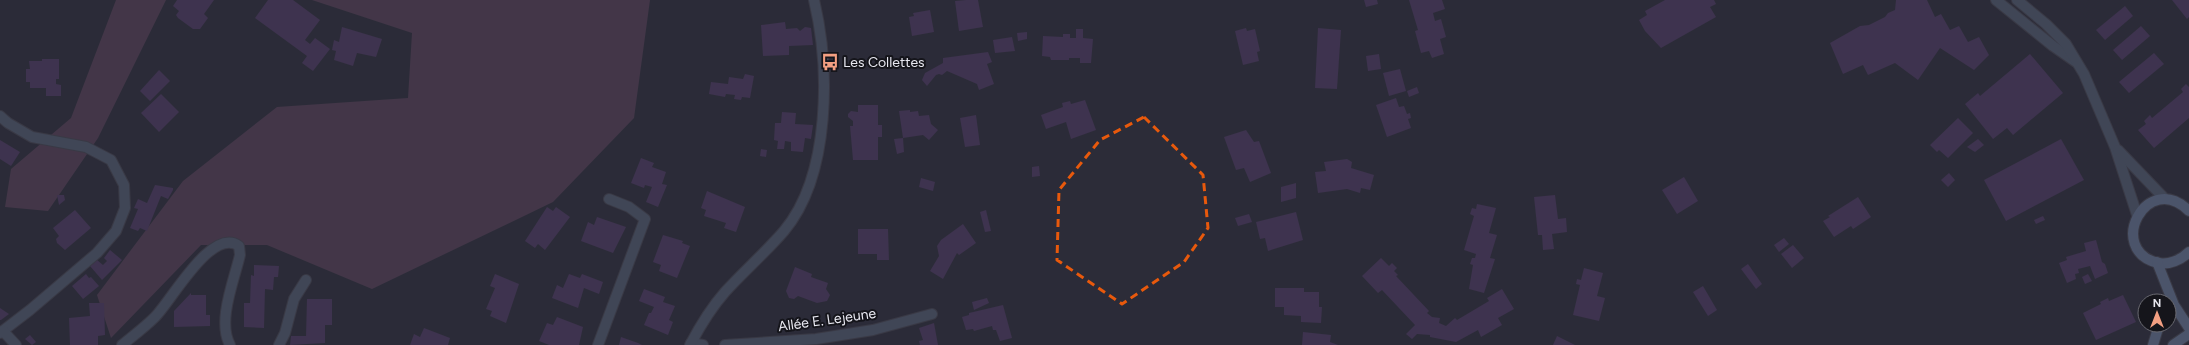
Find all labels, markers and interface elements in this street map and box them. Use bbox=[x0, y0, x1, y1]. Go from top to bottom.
bus stop icon: Les Collettes bbox=[820, 52, 840, 72]
place label: Les Collettes bbox=[843, 54, 925, 71]
north arrow bbox=[2137, 293, 2177, 333]
text: N bbox=[2153, 297, 2161, 310]
street label: Allée E. Lejeune bbox=[777, 305, 877, 335]

